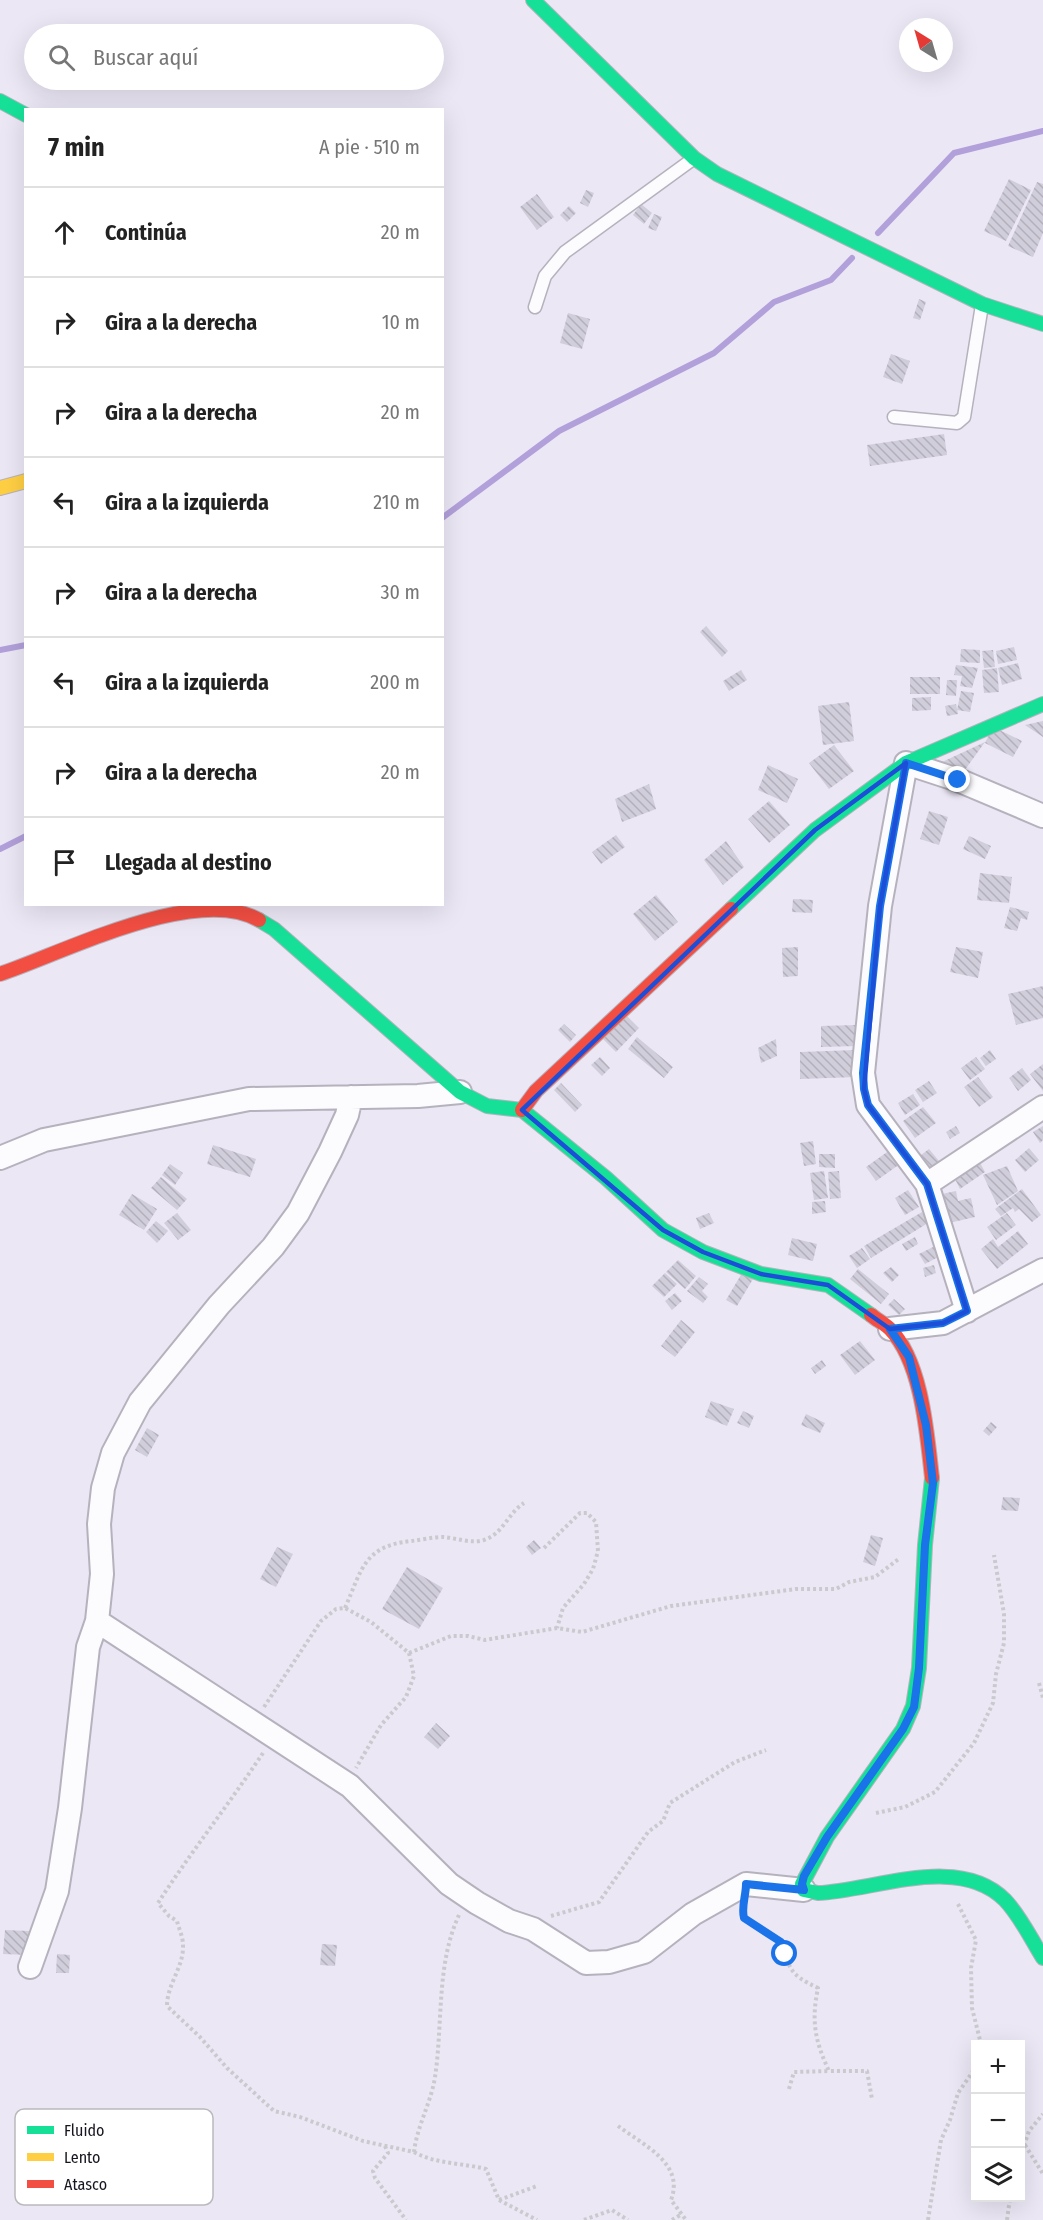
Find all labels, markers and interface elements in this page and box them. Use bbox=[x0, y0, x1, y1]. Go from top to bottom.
north arrow bbox=[899, 18, 953, 72]
search box bbox=[24, 24, 444, 90]
icon: search bbox=[45, 41, 78, 74]
text: Buscar aquí bbox=[93, 44, 198, 71]
text: 7 min bbox=[48, 132, 105, 163]
text: A pie · 510 m bbox=[319, 135, 420, 159]
icon: ahead bbox=[48, 216, 81, 249]
text: Continúa bbox=[105, 219, 187, 246]
text: 20 m bbox=[381, 220, 420, 244]
icon: right bbox=[48, 306, 81, 339]
text: Gira a la derecha bbox=[105, 309, 257, 336]
text: 10 m bbox=[382, 310, 420, 334]
icon: right bbox=[48, 396, 81, 429]
text: Gira a la derecha bbox=[105, 399, 257, 426]
text: 20 m bbox=[381, 400, 420, 424]
icon: left bbox=[48, 486, 81, 519]
text: Gira a la izquierda bbox=[105, 489, 269, 516]
text: 210 m bbox=[373, 490, 420, 514]
icon: right bbox=[48, 576, 81, 609]
text: Gira a la derecha bbox=[105, 579, 257, 606]
text: 30 m bbox=[380, 580, 420, 604]
icon: left bbox=[48, 666, 81, 699]
text: Gira a la izquierda bbox=[105, 669, 269, 696]
text: 200 m bbox=[370, 670, 420, 694]
icon: right bbox=[48, 756, 81, 789]
text: Gira a la derecha bbox=[105, 759, 257, 786]
text: 20 m bbox=[381, 760, 420, 784]
route end bbox=[944, 766, 970, 792]
icon: arrive bbox=[48, 846, 81, 879]
text: Llegada al destino bbox=[105, 849, 272, 876]
route start bbox=[771, 1940, 797, 1966]
map controls bbox=[971, 2040, 1025, 2202]
button: + bbox=[971, 2040, 1025, 2094]
button: − bbox=[971, 2094, 1025, 2148]
legend bbox=[15, 2109, 213, 2205]
text: Fluido bbox=[64, 2121, 104, 2140]
text: Lento bbox=[64, 2148, 100, 2167]
button: layers bbox=[971, 2148, 1025, 2202]
text: Atasco bbox=[64, 2175, 107, 2194]

